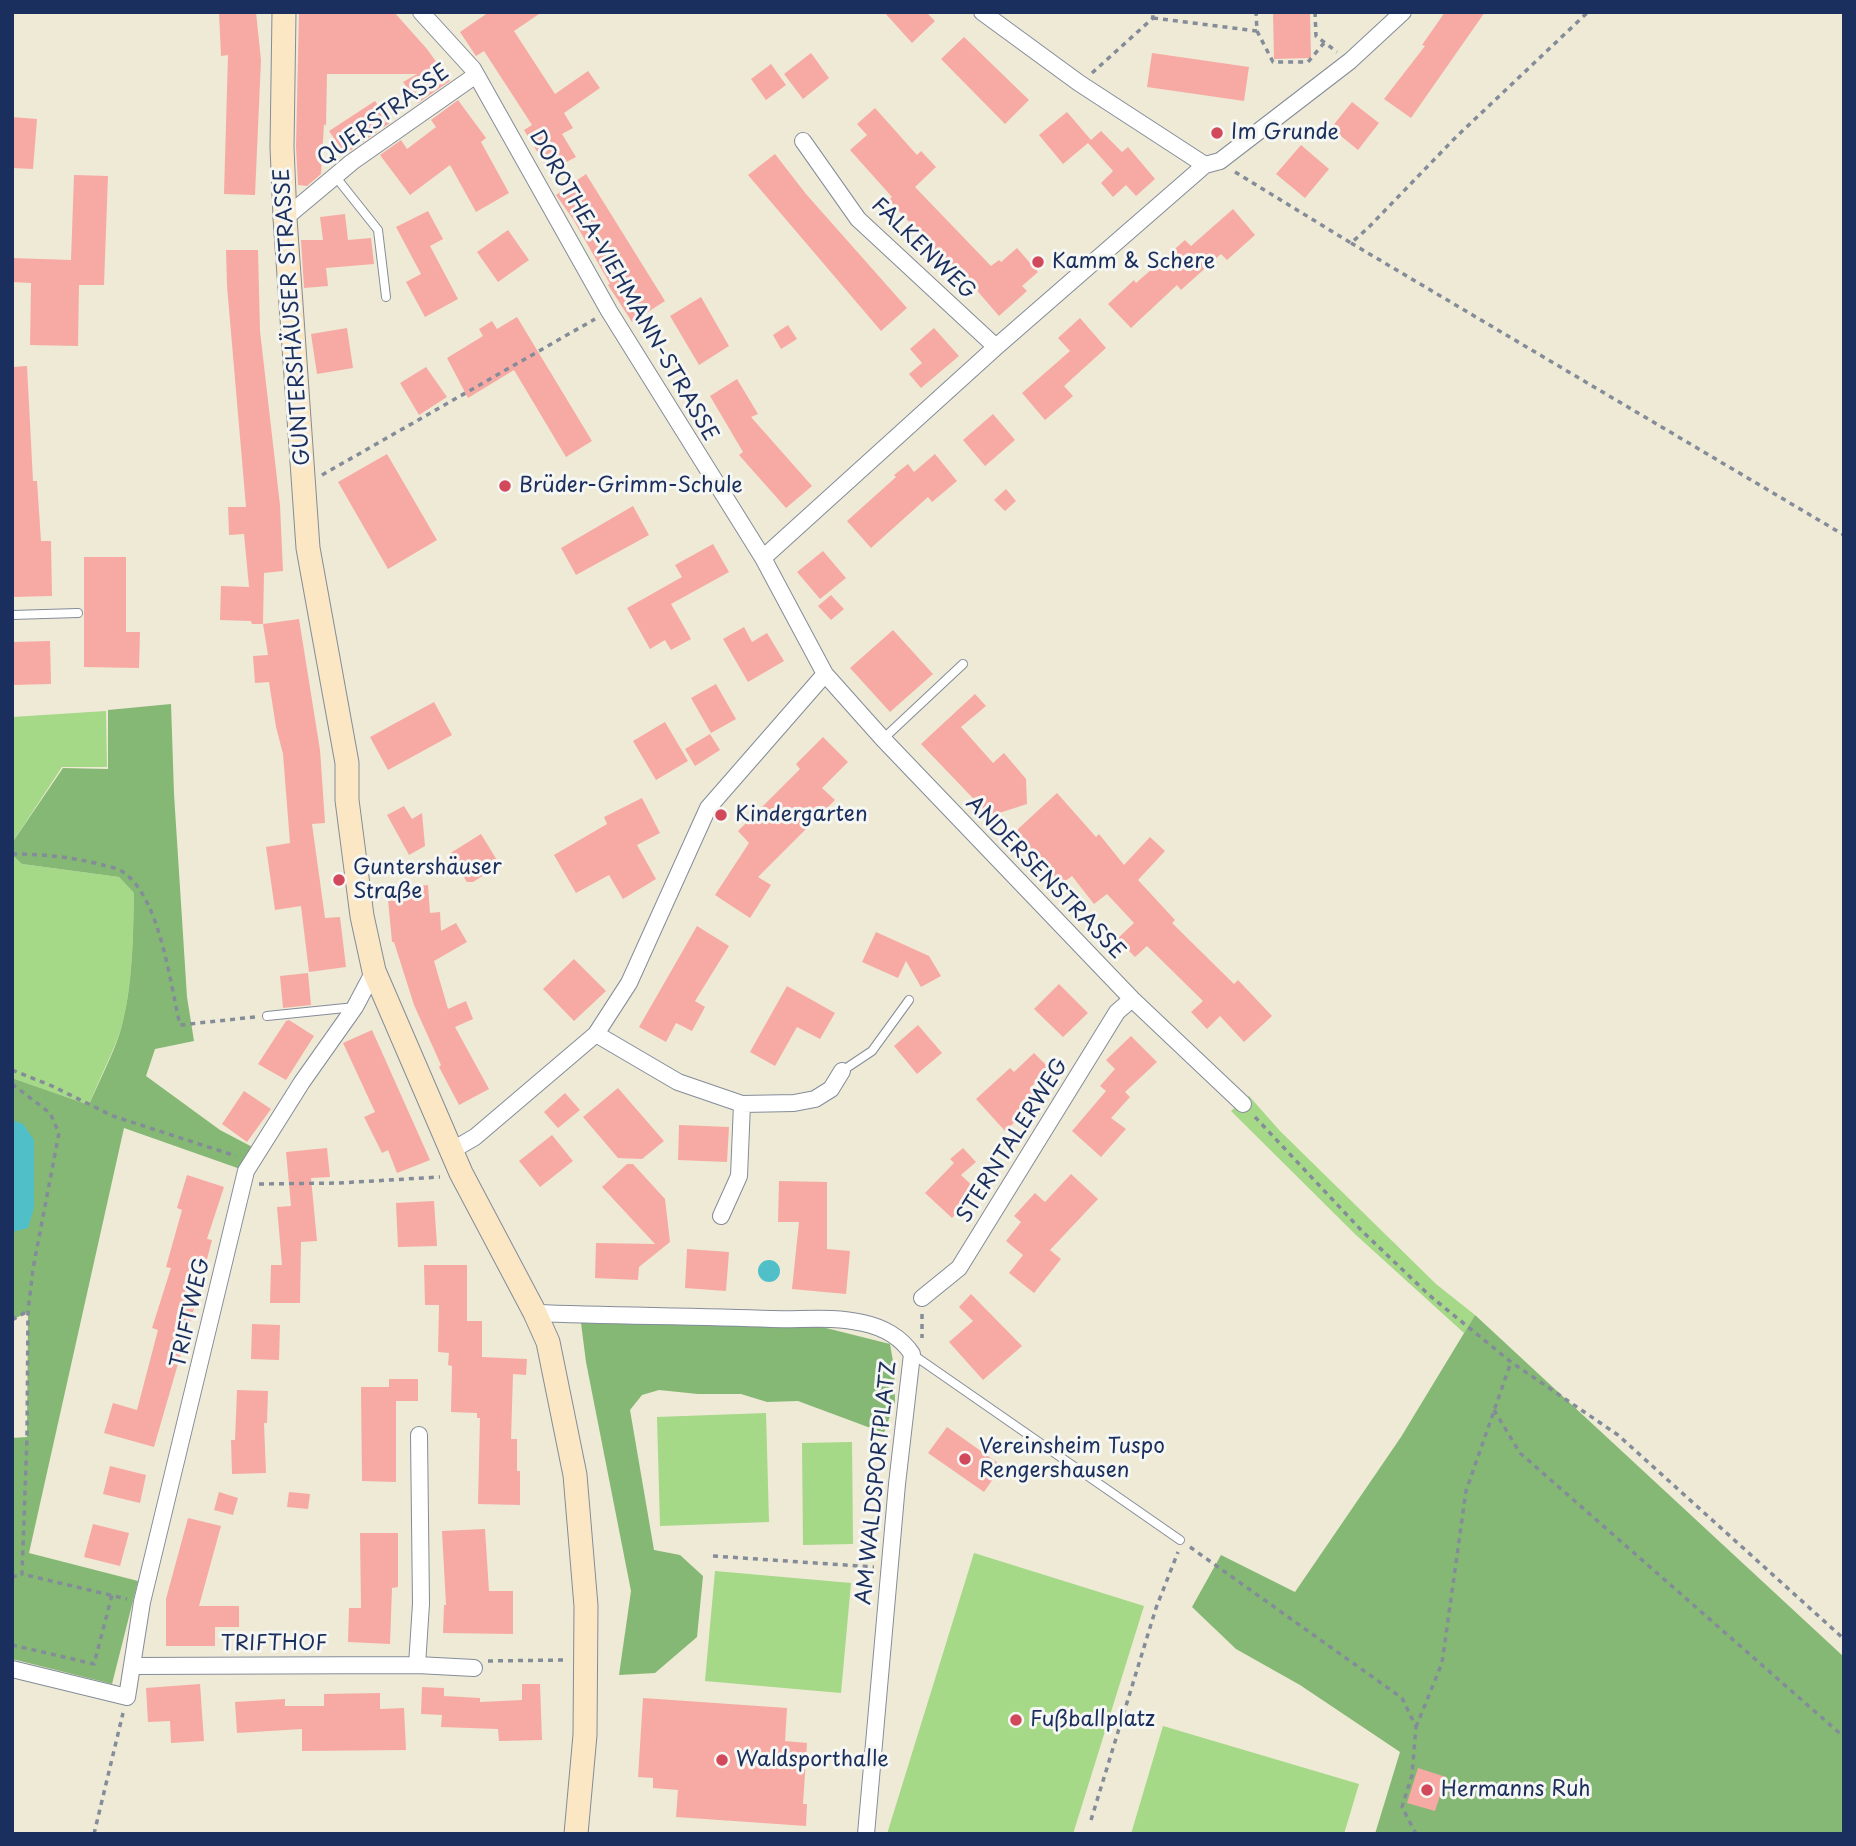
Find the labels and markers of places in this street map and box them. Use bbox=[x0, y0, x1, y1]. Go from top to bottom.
place label: Im Grunde bbox=[1231, 120, 1339, 146]
marker: Im Grunde bbox=[1209, 125, 1225, 141]
place label: Kamm & Schere bbox=[1052, 249, 1215, 275]
marker: Kamm & Schere bbox=[1030, 254, 1046, 270]
place label: Brüder-Grimm-Schule bbox=[519, 473, 743, 499]
marker: Brüder-Grimm-Schule bbox=[497, 478, 513, 494]
place label: Kindergarten bbox=[735, 802, 868, 828]
marker: Kindergarten bbox=[713, 807, 729, 823]
place label: Guntershäuser Straße bbox=[353, 855, 502, 905]
marker: Guntershäuser Straße bbox=[331, 872, 347, 888]
place label: Vereinsheim Tuspo Rengershausen bbox=[979, 1434, 1165, 1484]
marker: Vereinsheim Tuspo Rengershausen bbox=[957, 1451, 973, 1467]
place label: Fußballplatz bbox=[1030, 1707, 1155, 1733]
marker: Fußballplatz bbox=[1008, 1712, 1024, 1728]
place label: Waldsporthalle bbox=[736, 1747, 889, 1773]
marker: Waldsporthalle bbox=[714, 1752, 730, 1768]
place label: Hermanns Ruh bbox=[1441, 1777, 1591, 1803]
marker: Hermanns Ruh bbox=[1419, 1782, 1435, 1798]

